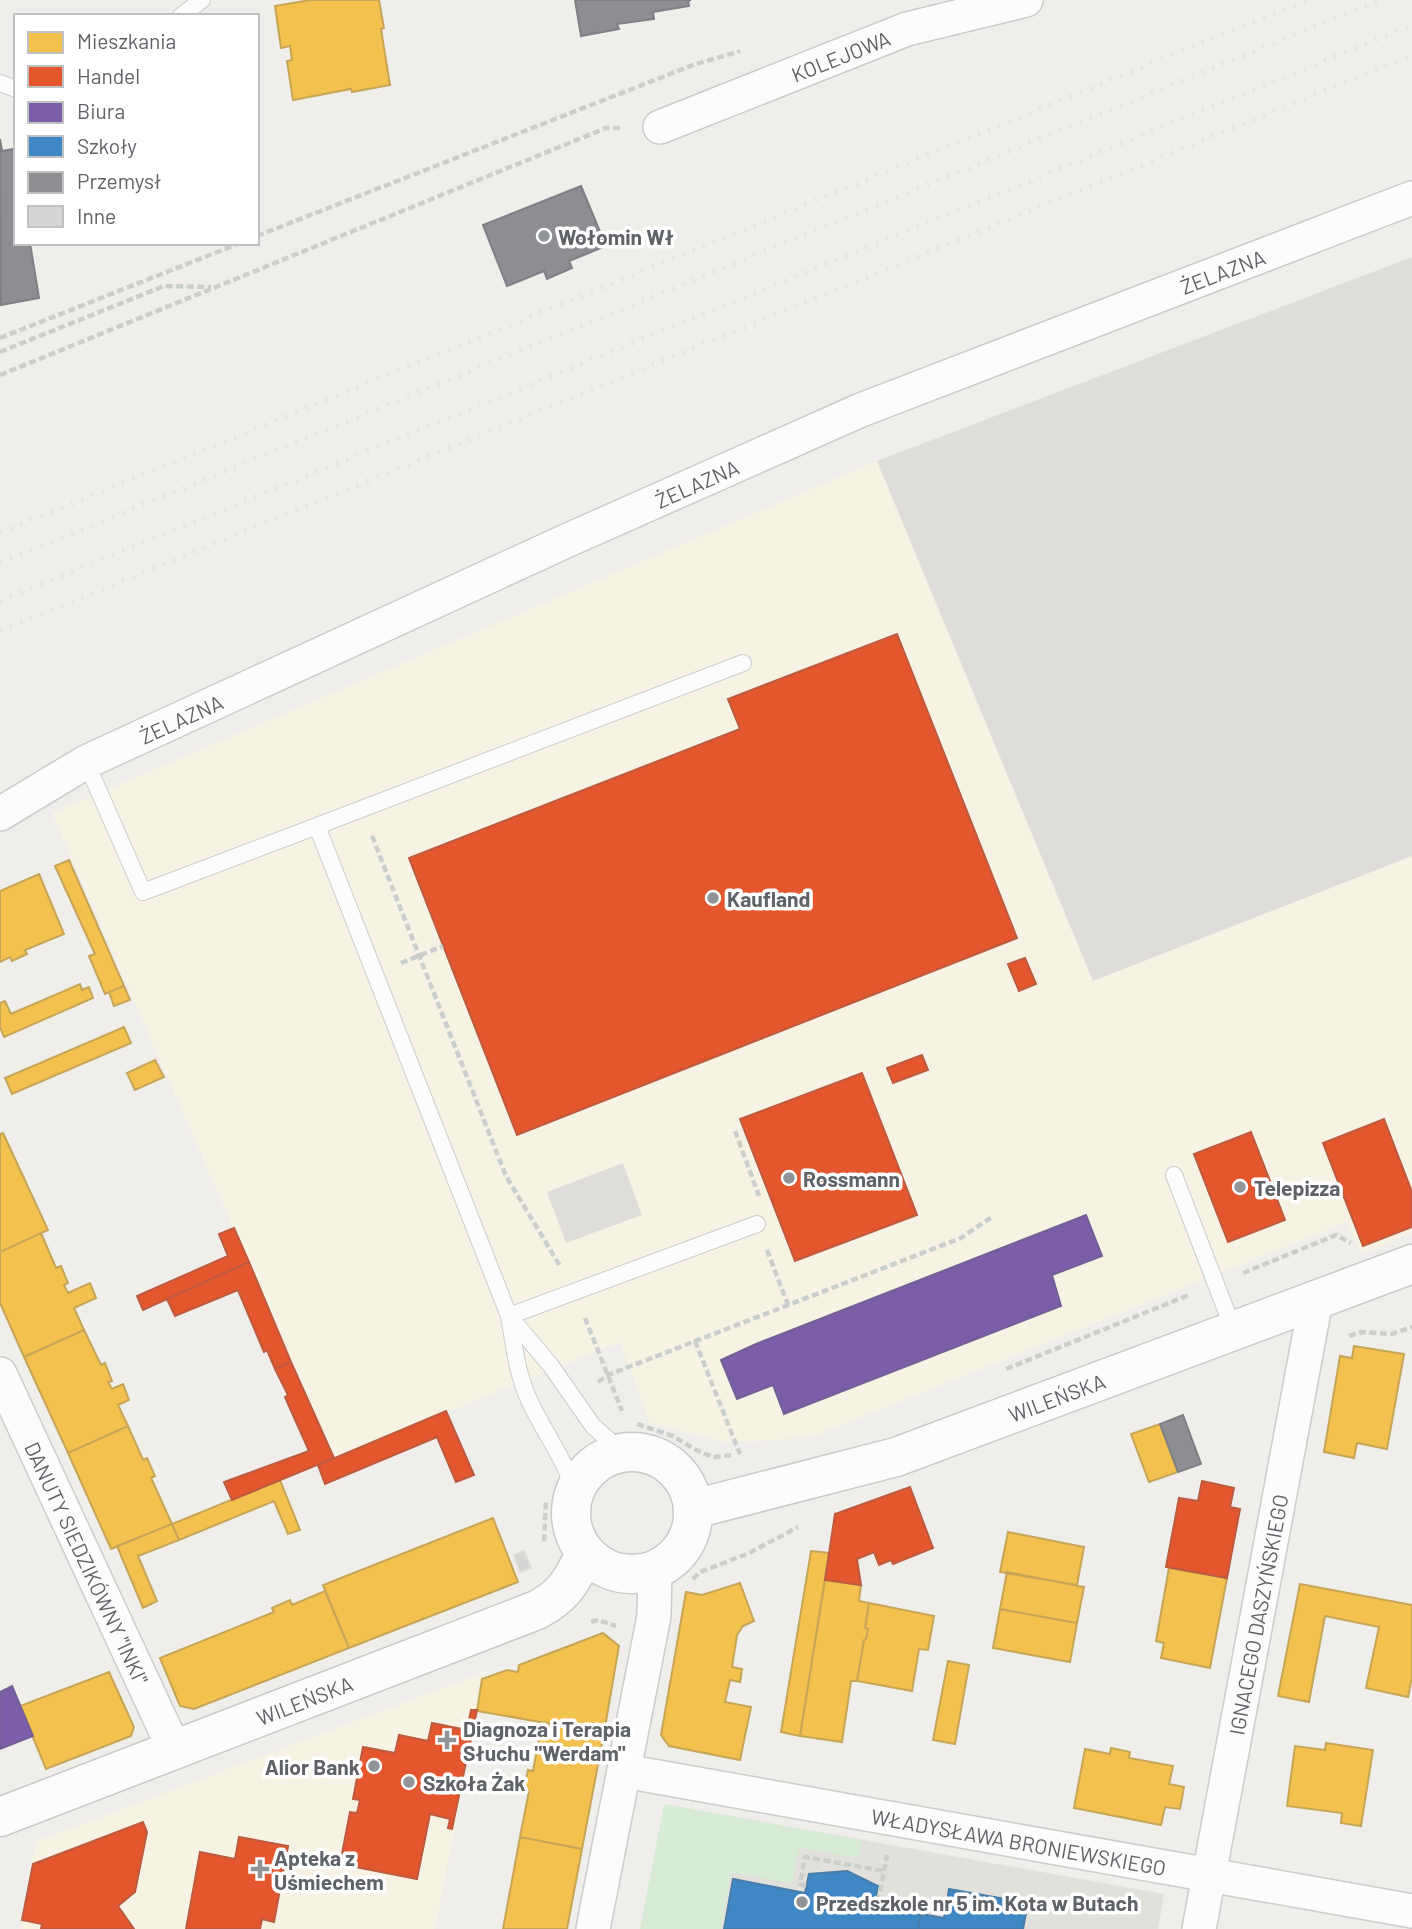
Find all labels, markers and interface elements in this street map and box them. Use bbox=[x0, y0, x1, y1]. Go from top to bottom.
legend bbox=[14, 14, 259, 245]
street label: KOLEJOWA bbox=[787, 25, 894, 86]
text: Mieszkania bbox=[77, 28, 176, 53]
text: Handel bbox=[77, 63, 140, 88]
text: Biura bbox=[77, 98, 125, 123]
text: Szkoły bbox=[77, 133, 137, 158]
text: Przemysł bbox=[77, 168, 161, 193]
text: Inne bbox=[77, 203, 116, 228]
place label: Wołomin Wł bbox=[558, 224, 674, 249]
marker: Wołomin Wł bbox=[536, 228, 552, 244]
street label: ŻELAZNA bbox=[1177, 243, 1269, 299]
street label: ŻELAZNA bbox=[651, 453, 743, 512]
street label: ŻELAZNA bbox=[135, 688, 227, 748]
place label: Kaufland bbox=[727, 886, 810, 911]
marker: Kaufland bbox=[705, 890, 721, 906]
place label: Rossmann bbox=[803, 1166, 900, 1191]
marker: Rossmann bbox=[781, 1170, 797, 1186]
place label: Telepizza bbox=[1254, 1175, 1340, 1200]
marker: Telepizza bbox=[1232, 1179, 1248, 1195]
street label: WILEŃSKA bbox=[1005, 1367, 1109, 1426]
street label: DANUTY SIEDZIKÓWNY "INKI" bbox=[21, 1437, 155, 1688]
street label: IGNACEGO DASZYŃSKIEGO bbox=[1223, 1492, 1292, 1737]
street label: WILEŃSKA bbox=[252, 1670, 356, 1730]
place label: Diagnoza i Terapia Słuchu "Werdam" bbox=[463, 1716, 631, 1765]
marker: Diagnoza i Terapia Słuchu "Werdam" bbox=[437, 1730, 457, 1750]
place label: Alior Bank bbox=[265, 1754, 360, 1779]
marker: Alior Bank bbox=[366, 1758, 382, 1774]
place label: Szkoła Żak bbox=[423, 1770, 525, 1795]
marker: Szkoła Żak bbox=[401, 1774, 417, 1790]
street label: WŁADYSŁAWA BRONIEWSKIEGO bbox=[869, 1803, 1168, 1880]
place label: Apteka z Uśmiechem bbox=[274, 1845, 384, 1894]
marker: Apteka z Uśmiechem bbox=[252, 1861, 268, 1877]
place label: Przedszkole nr 5 im. Kota w Butach bbox=[816, 1890, 1138, 1915]
marker: Przedszkole nr 5 im. Kota w Butach bbox=[794, 1894, 810, 1910]

